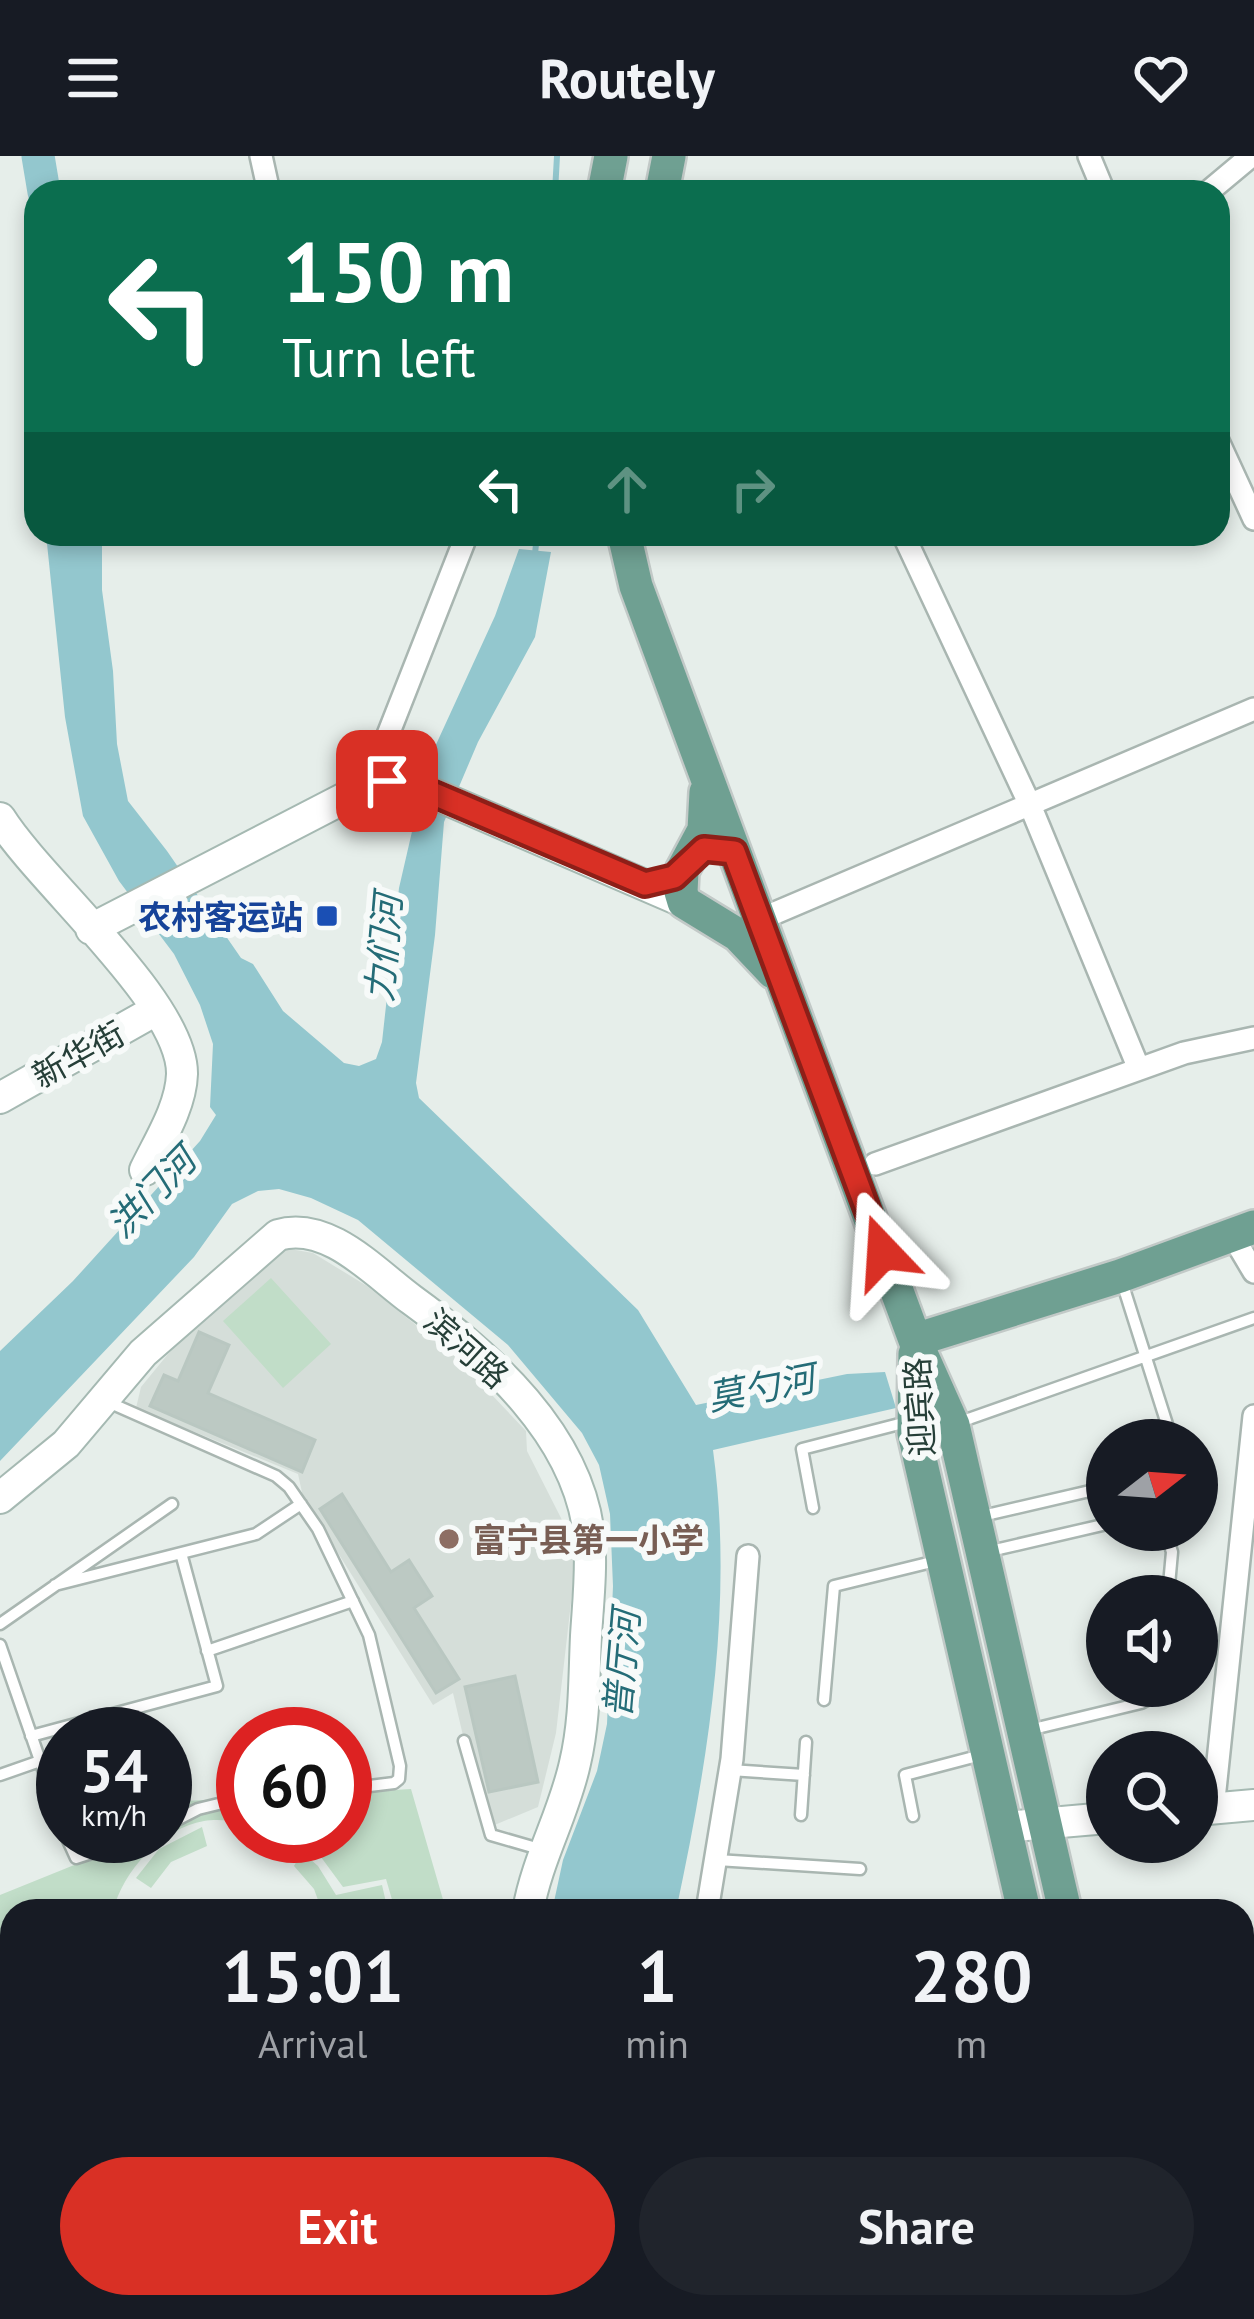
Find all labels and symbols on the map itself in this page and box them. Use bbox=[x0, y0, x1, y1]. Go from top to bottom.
pin bbox=[336, 730, 438, 832]
water label: 力们河 bbox=[355, 886, 412, 1004]
place label: 农村客运站 bbox=[138, 895, 303, 938]
marker: 农村客运站 bbox=[314, 903, 340, 929]
street label: 新华街 bbox=[24, 1011, 132, 1097]
water label: 洪门河 bbox=[97, 1133, 210, 1247]
position arrow bbox=[820, 1189, 946, 1315]
street label: 滨河路 bbox=[416, 1299, 518, 1397]
water label: 莫勺河 bbox=[704, 1352, 824, 1420]
street label: 迎宾路 bbox=[895, 1356, 943, 1458]
north arrow bbox=[1086, 1419, 1218, 1551]
place label: 富宁县第一小学 bbox=[473, 1518, 704, 1561]
marker: 富宁县第一小学 bbox=[436, 1526, 462, 1552]
water label: 普厅河 bbox=[593, 1602, 650, 1720]
speed limit sign: 60 bbox=[216, 1707, 372, 1863]

